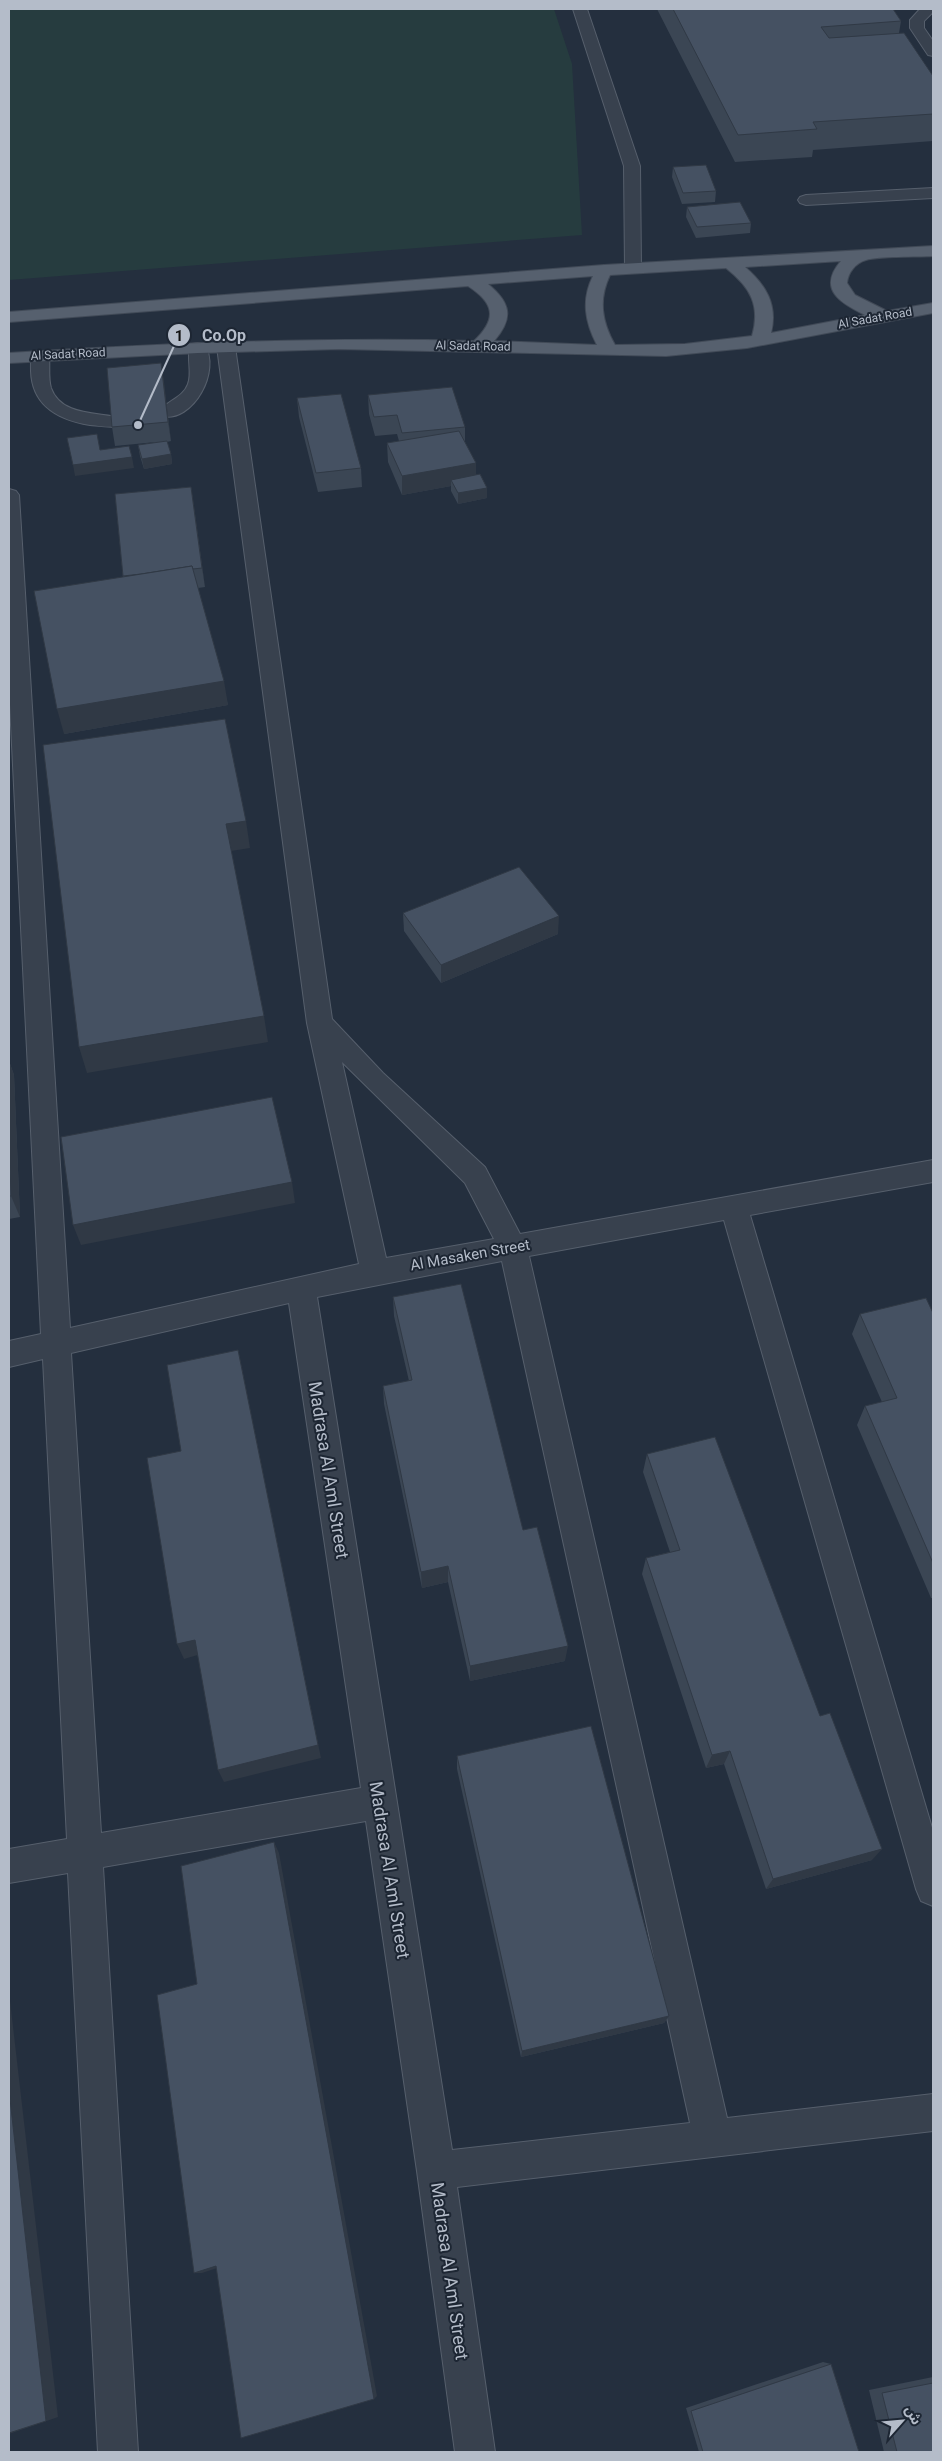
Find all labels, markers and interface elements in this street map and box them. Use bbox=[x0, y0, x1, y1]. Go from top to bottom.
street label: Al Sadat Road bbox=[837, 305, 913, 331]
callout: Co.Op bbox=[167, 320, 256, 351]
text: Co.Op bbox=[202, 326, 246, 345]
text: 1 bbox=[175, 327, 183, 345]
street label: Al Sadat Road bbox=[435, 338, 511, 354]
street label: Al Sadat Road bbox=[30, 345, 106, 363]
street label: Al Masaken Street bbox=[409, 1236, 531, 1274]
street label: Madrasa Al Aml Street bbox=[305, 1380, 353, 1560]
street label: Madrasa Al Aml Street bbox=[366, 1780, 414, 1960]
street label: Madrasa Al Aml Street bbox=[427, 2181, 473, 2361]
north arrow bbox=[877, 2396, 927, 2446]
text: ش bbox=[902, 2403, 925, 2427]

